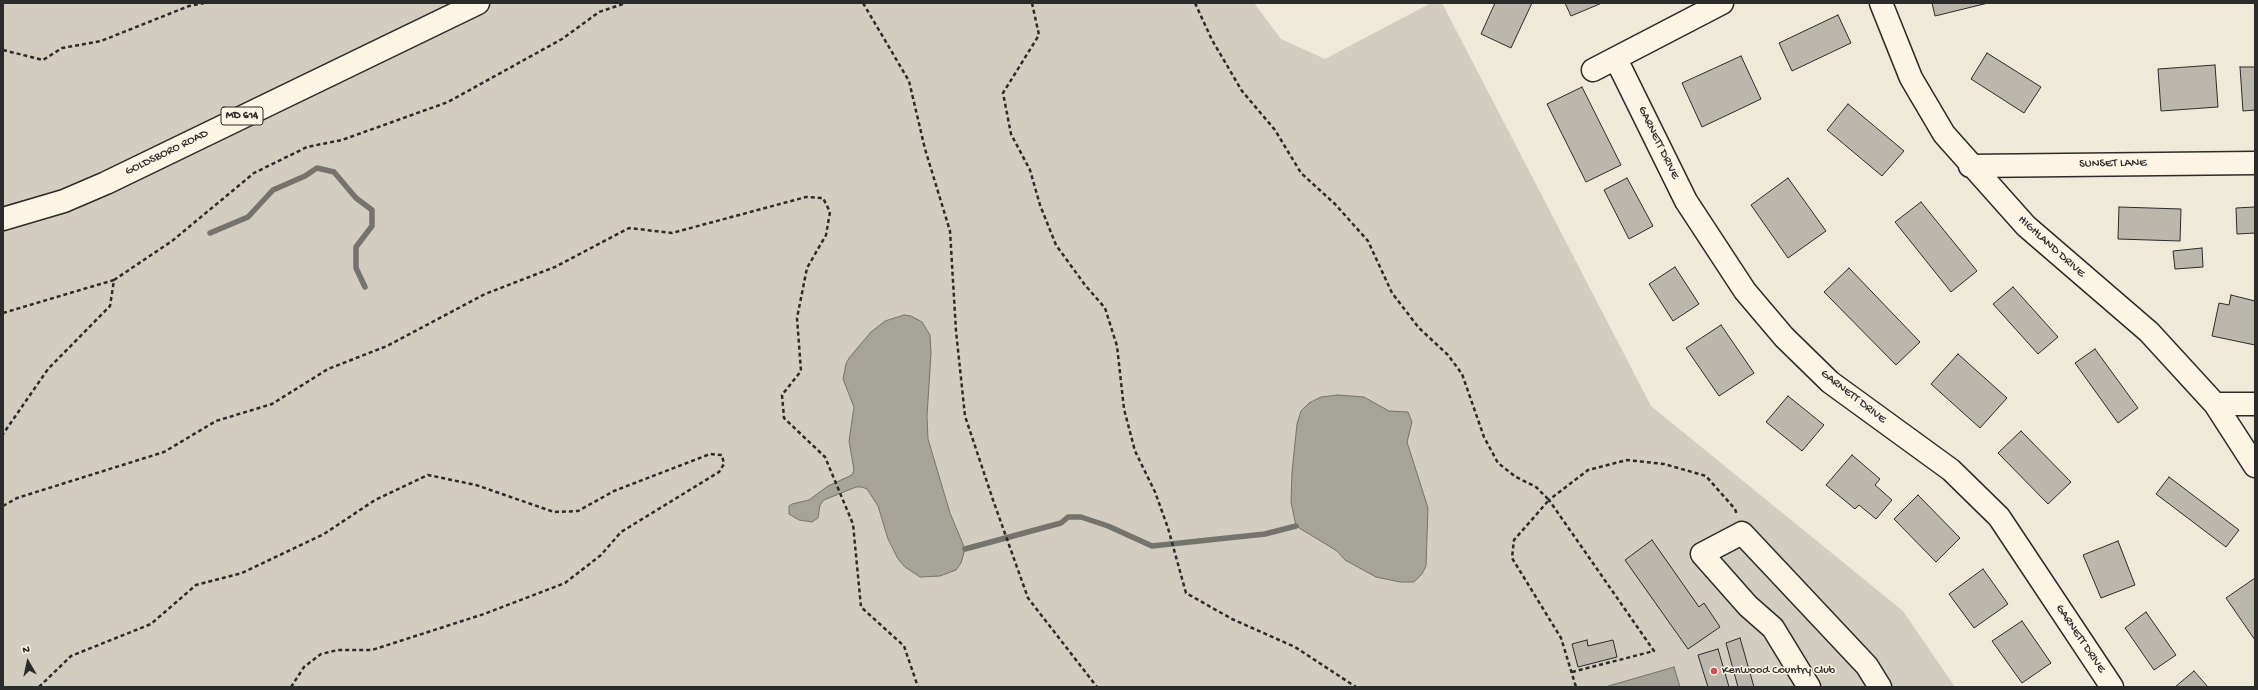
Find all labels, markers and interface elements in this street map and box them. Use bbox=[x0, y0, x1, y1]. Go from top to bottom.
street label: GARNETT DRIVE bbox=[1634, 104, 1682, 182]
road number: MD 614 bbox=[221, 107, 263, 125]
street label: GOLDSBORO ROAD bbox=[123, 127, 211, 179]
street label: SUNSET LANE bbox=[2079, 156, 2147, 172]
street label: HIGHLAND DRIVE bbox=[2014, 213, 2088, 281]
street label: GARNETT DRIVE bbox=[1817, 367, 1889, 427]
street label: GARNETT DRIVE bbox=[2052, 602, 2108, 676]
north arrow bbox=[8, 642, 48, 682]
text: N bbox=[22, 644, 31, 657]
place label: Kenwood Country Club bbox=[1722, 664, 1835, 678]
marker: Kenwood Country Club bbox=[1709, 666, 1719, 676]

